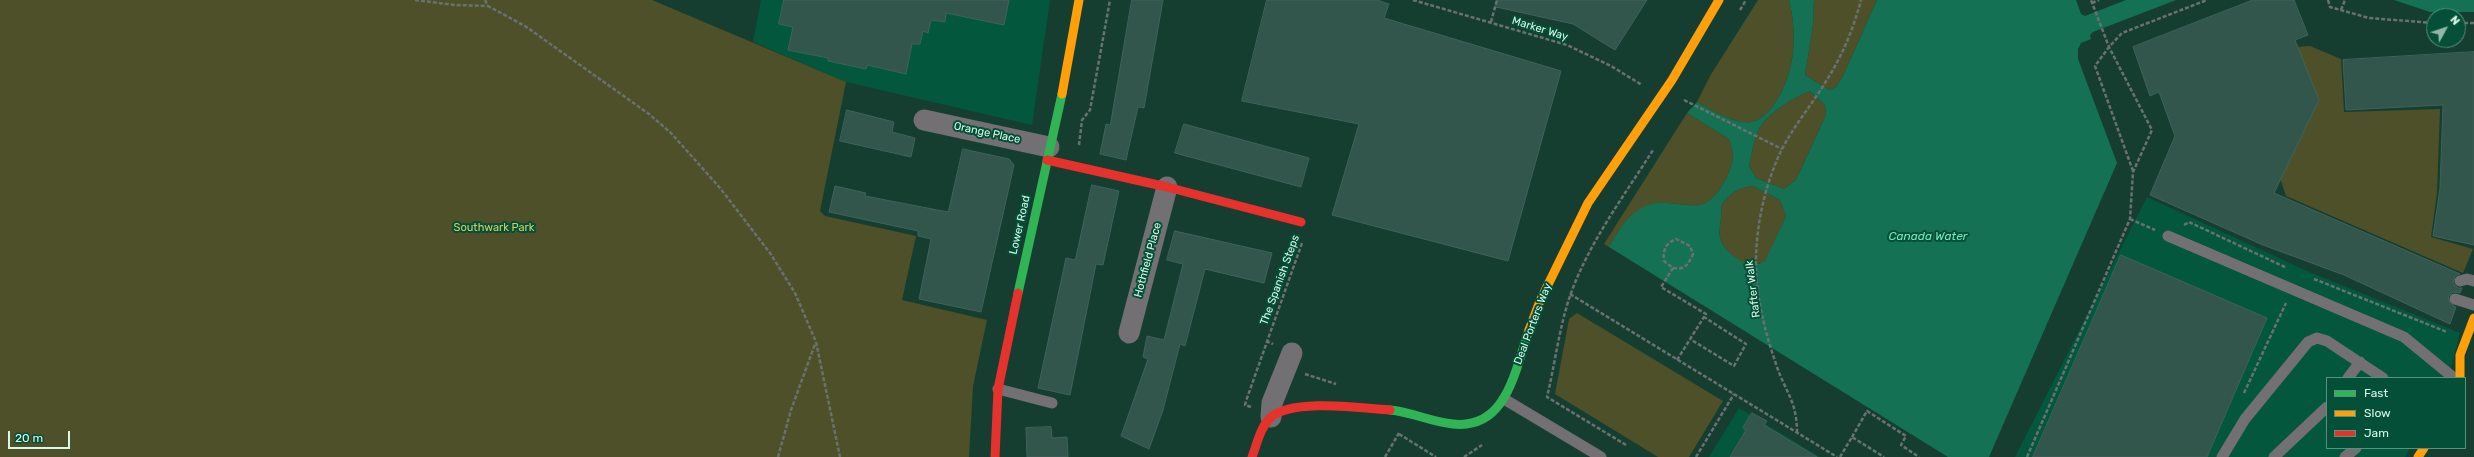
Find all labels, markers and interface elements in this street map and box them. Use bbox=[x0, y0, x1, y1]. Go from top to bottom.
north arrow bbox=[2426, 8, 2466, 48]
text: N bbox=[2447, 13, 2462, 28]
street label: Marker Way bbox=[1510, 14, 1570, 44]
street label: Orange Place bbox=[952, 120, 1022, 146]
street label: Lower Road bbox=[1007, 194, 1033, 256]
park label: Southwark Park bbox=[454, 221, 534, 235]
street label: Hothfield Place bbox=[1132, 221, 1164, 299]
water label: Canada Water bbox=[1889, 230, 1967, 244]
street label: The Spanish Steps bbox=[1258, 233, 1302, 327]
street label: Rafter Walk bbox=[1743, 260, 1763, 318]
street label: Deal Porters Way bbox=[1511, 281, 1555, 367]
legend bbox=[2326, 377, 2466, 449]
text: Fast bbox=[2364, 386, 2388, 400]
text: Slow bbox=[2364, 406, 2391, 420]
scale bar bbox=[10, 423, 72, 449]
text: Jam bbox=[2364, 426, 2389, 440]
text: 20 m bbox=[15, 431, 43, 445]

